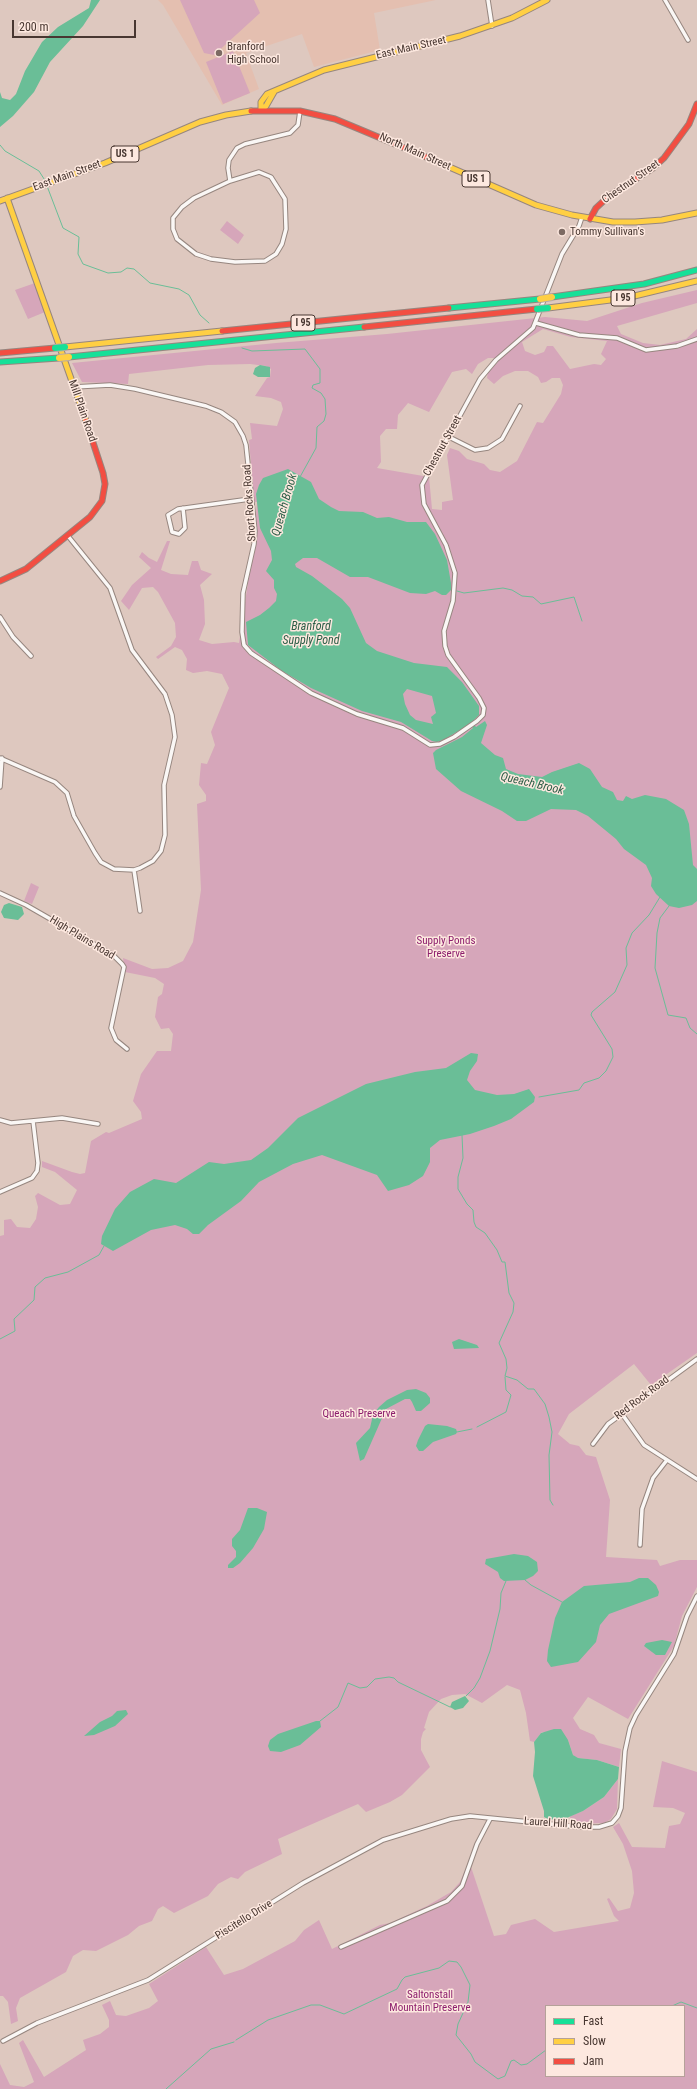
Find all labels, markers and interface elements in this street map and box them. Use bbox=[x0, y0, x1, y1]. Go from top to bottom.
scale bar bbox=[14, 12, 138, 38]
text: 200 m bbox=[19, 20, 49, 34]
street label: East Main Street bbox=[375, 34, 447, 62]
place label: Branford High School bbox=[227, 40, 279, 66]
marker: Branford High School bbox=[214, 48, 224, 58]
street label: North Main Street bbox=[377, 130, 453, 174]
road number: US 1 bbox=[111, 146, 139, 162]
street label: Chestnut Street bbox=[600, 157, 662, 207]
street label: East Main Street bbox=[31, 158, 103, 194]
road number: US 1 bbox=[462, 171, 490, 187]
place label: Tommy Sullivan's bbox=[570, 225, 644, 239]
marker: Tommy Sullivan's bbox=[557, 227, 567, 237]
road number: I 95 bbox=[611, 290, 635, 306]
road number: I 95 bbox=[291, 315, 315, 331]
street label: Mill Plain Road bbox=[65, 378, 99, 444]
street label: Chestnut Street bbox=[421, 413, 465, 479]
street label: Short Rocks Road bbox=[241, 464, 259, 542]
water label: Queach Brook bbox=[269, 472, 301, 538]
water label: Branford Supply Pond bbox=[282, 620, 340, 648]
water label: Queach Brook bbox=[499, 770, 565, 798]
street label: High Plains Road bbox=[47, 913, 117, 963]
park label: Supply Ponds Preserve bbox=[417, 934, 475, 960]
street label: Red Rock Road bbox=[612, 1373, 672, 1423]
park label: Queach Preserve bbox=[322, 1407, 396, 1421]
street label: Laurel Hill Road bbox=[523, 1815, 593, 1833]
street label: Piscitello Drive bbox=[213, 1897, 275, 1943]
park label: Saltonstall Mountain Preserve bbox=[389, 1988, 471, 2014]
legend bbox=[545, 2005, 685, 2077]
text: Fast bbox=[583, 2014, 603, 2028]
text: Slow bbox=[583, 2034, 606, 2048]
text: Jam bbox=[583, 2054, 604, 2068]

